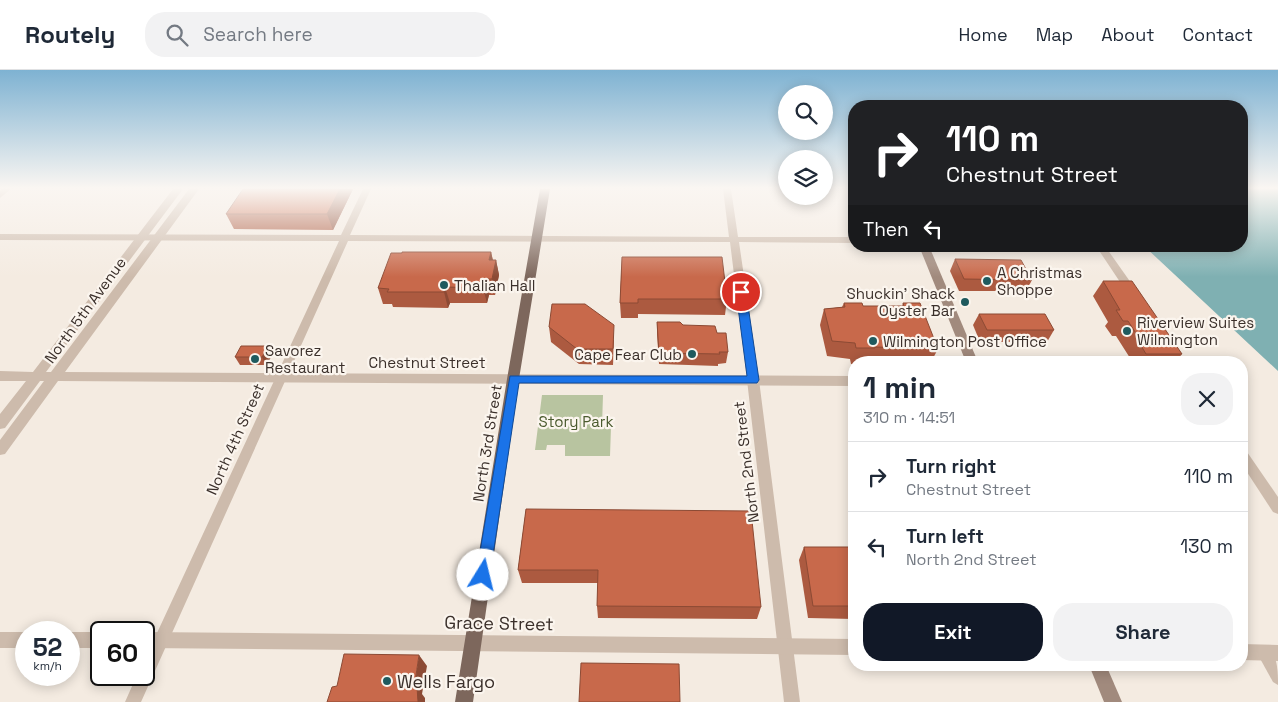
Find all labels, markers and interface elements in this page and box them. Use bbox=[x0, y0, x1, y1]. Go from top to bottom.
search box bbox=[145, 12, 495, 57]
text: Routely bbox=[25, 19, 115, 50]
icon: search bbox=[163, 21, 191, 49]
text: Search here bbox=[203, 22, 313, 47]
text: Home bbox=[959, 23, 1008, 46]
text: Map bbox=[1036, 23, 1073, 46]
text: About bbox=[1101, 23, 1155, 46]
text: Contact bbox=[1183, 23, 1253, 46]
map controls bbox=[778, 85, 833, 205]
button: search bbox=[778, 85, 833, 140]
text: 110 m bbox=[946, 117, 1039, 161]
icon: right bbox=[863, 120, 928, 185]
button: layers bbox=[778, 150, 833, 205]
text: Chestnut Street bbox=[946, 160, 1118, 188]
icon: left bbox=[919, 215, 947, 243]
text: Then bbox=[863, 217, 909, 242]
street label: North 5th Avenue bbox=[40, 253, 130, 367]
place label: A Christmas Shoppe bbox=[997, 263, 1082, 299]
pin bbox=[720, 271, 762, 313]
marker: A Christmas Shoppe bbox=[981, 275, 993, 287]
place label: Thalian Hall bbox=[454, 276, 535, 295]
icon: arrive bbox=[727, 278, 755, 306]
marker: Thalian Hall bbox=[438, 279, 450, 291]
place label: Shuckin' Shack Oyster Bar bbox=[847, 284, 955, 320]
marker: Shuckin' Shack Oyster Bar bbox=[959, 296, 971, 308]
place label: Riverview Suites Wilmington bbox=[1137, 313, 1254, 349]
marker: Riverview Suites Wilmington bbox=[1121, 325, 1133, 337]
place label: Wilmington Post Office bbox=[883, 332, 1047, 351]
marker: Wilmington Post Office bbox=[867, 335, 879, 347]
place label: Savorez Restaurant bbox=[265, 341, 346, 377]
place label: Cape Fear Club bbox=[574, 345, 682, 364]
marker: Cape Fear Club bbox=[686, 348, 698, 360]
marker: Savorez Restaurant bbox=[249, 353, 261, 365]
street label: Chestnut Street bbox=[368, 353, 486, 372]
text: 1 min bbox=[863, 368, 936, 407]
button: close bbox=[1181, 373, 1233, 425]
street label: North 4th Street bbox=[202, 380, 268, 498]
street label: North 3rd Street bbox=[468, 383, 506, 503]
street label: North 2nd Street bbox=[729, 400, 763, 524]
text: 310 m · 14:51 bbox=[863, 407, 955, 428]
park label: Story Park bbox=[539, 412, 613, 431]
text: Turn right bbox=[906, 454, 996, 479]
icon: right bbox=[863, 463, 891, 491]
text: 110 m bbox=[1184, 464, 1233, 489]
text: Chestnut Street bbox=[906, 479, 1031, 500]
text: Turn left bbox=[906, 524, 984, 549]
icon: left bbox=[863, 533, 891, 561]
text: 130 m bbox=[1180, 534, 1233, 559]
position arrow bbox=[456, 548, 508, 600]
text: North 2nd Street bbox=[906, 549, 1037, 570]
button: Exit bbox=[863, 603, 1043, 661]
button: Share bbox=[1053, 603, 1233, 661]
street label: Grace Street bbox=[444, 611, 554, 635]
speed limit sign: 60 bbox=[90, 621, 155, 686]
text: 52 bbox=[33, 631, 62, 663]
text: km/h bbox=[33, 658, 62, 674]
place label: Wells Fargo bbox=[397, 670, 495, 693]
marker: Wells Fargo bbox=[381, 675, 393, 687]

